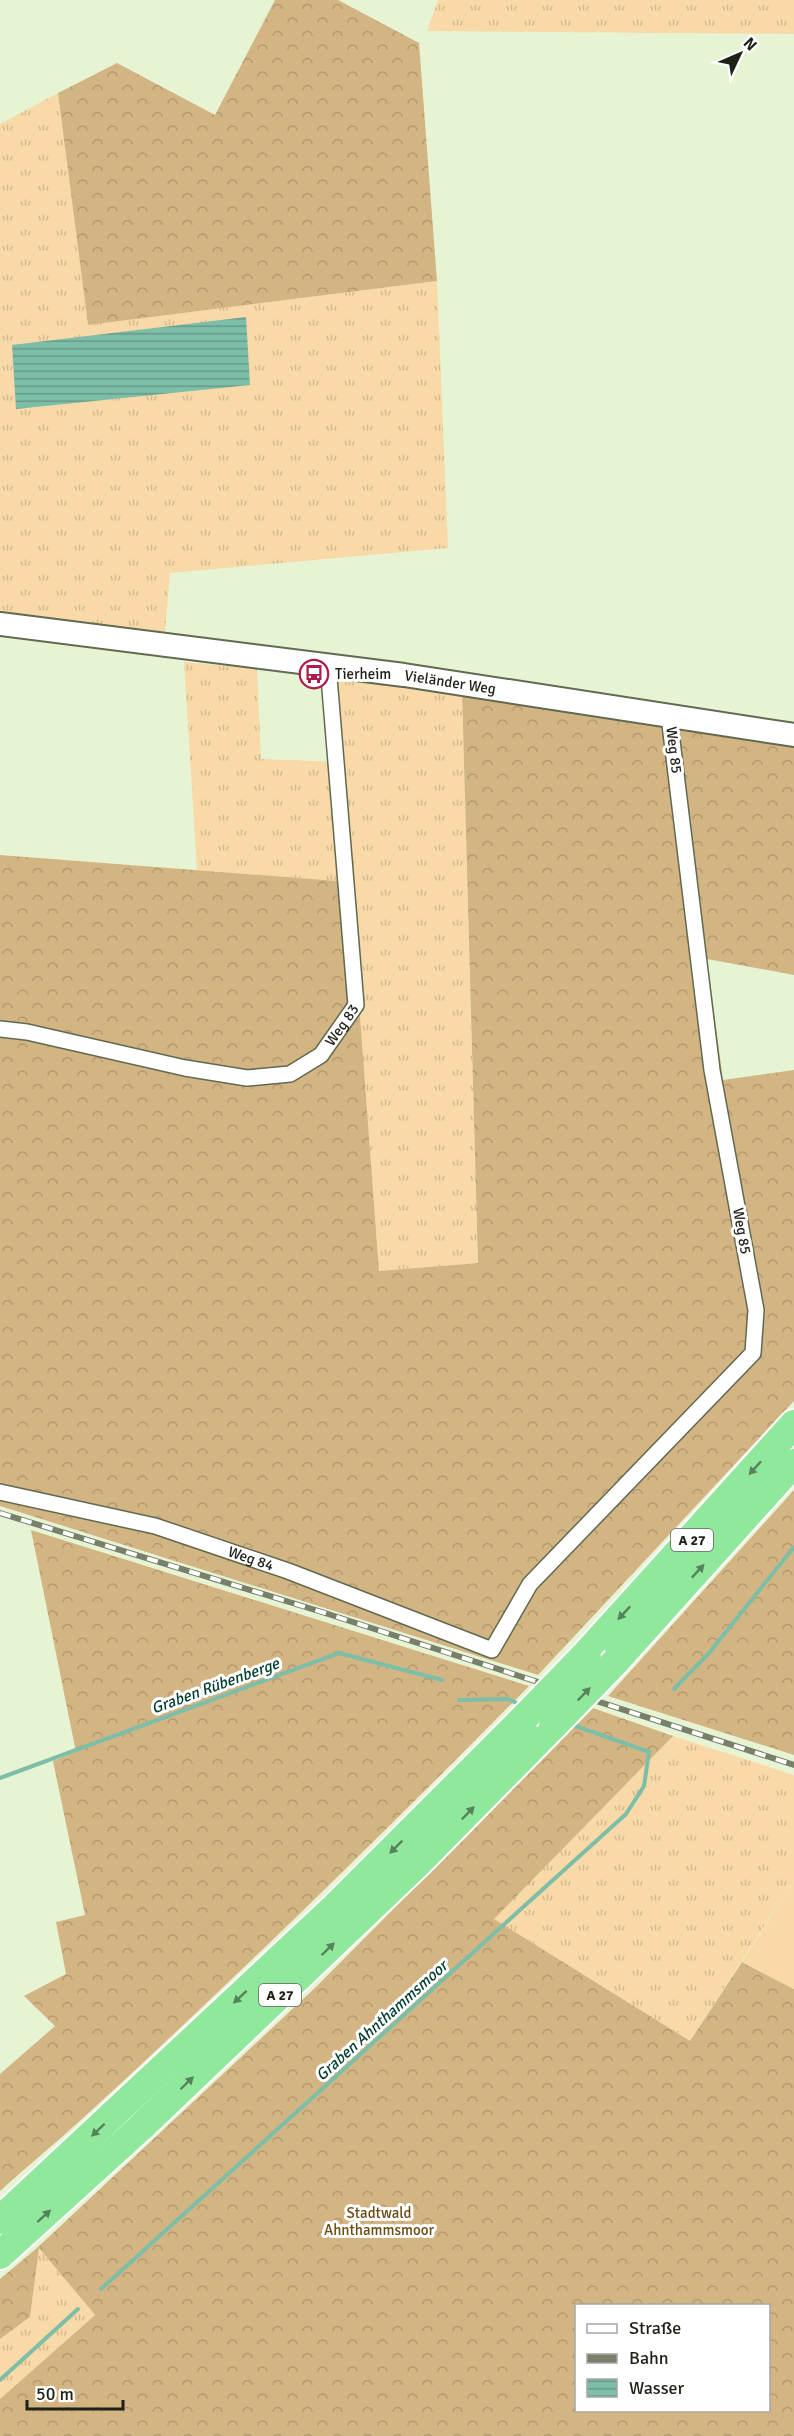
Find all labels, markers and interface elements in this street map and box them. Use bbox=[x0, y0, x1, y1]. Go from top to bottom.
north arrow bbox=[710, 24, 770, 84]
text: N bbox=[739, 33, 761, 55]
bus stop icon: Tierheim bbox=[298, 658, 330, 690]
place label: Tierheim bbox=[335, 665, 391, 683]
street label: Vieländer Weg bbox=[403, 666, 497, 698]
street label: Weg 85 bbox=[662, 726, 686, 774]
street label: Weg 83 bbox=[321, 1001, 363, 1050]
street label: Weg 85 bbox=[729, 1206, 755, 1256]
one-way arrow bbox=[749, 1460, 762, 1475]
road number: A 27 bbox=[671, 1529, 713, 1551]
street label: Weg 84 bbox=[226, 1542, 276, 1575]
one-way arrow bbox=[691, 1564, 705, 1579]
one-way arrow bbox=[617, 1605, 631, 1620]
water label: Graben Rübenberge bbox=[149, 1653, 283, 1718]
one-way arrow bbox=[577, 1687, 591, 1701]
one-way arrow bbox=[460, 1806, 474, 1820]
one-way arrow bbox=[388, 1840, 403, 1854]
one-way arrow bbox=[321, 1942, 336, 1956]
water label: Graben Ahnthammsmoor bbox=[312, 1955, 453, 2085]
road number: A 27 bbox=[259, 1984, 301, 2006]
one-way arrow bbox=[233, 1990, 248, 2004]
one-way arrow bbox=[179, 2077, 193, 2091]
one-way arrow bbox=[91, 2123, 106, 2136]
park label: Stadtwald Ahnthammsmoor bbox=[324, 2204, 435, 2239]
one-way arrow bbox=[36, 2210, 51, 2223]
legend bbox=[575, 2304, 770, 2412]
text: Straße bbox=[629, 2317, 681, 2339]
text: Bahn bbox=[629, 2347, 669, 2369]
scale bar bbox=[27, 2373, 123, 2411]
text: Wasser bbox=[629, 2377, 685, 2399]
text: 50 m bbox=[36, 2383, 74, 2405]

